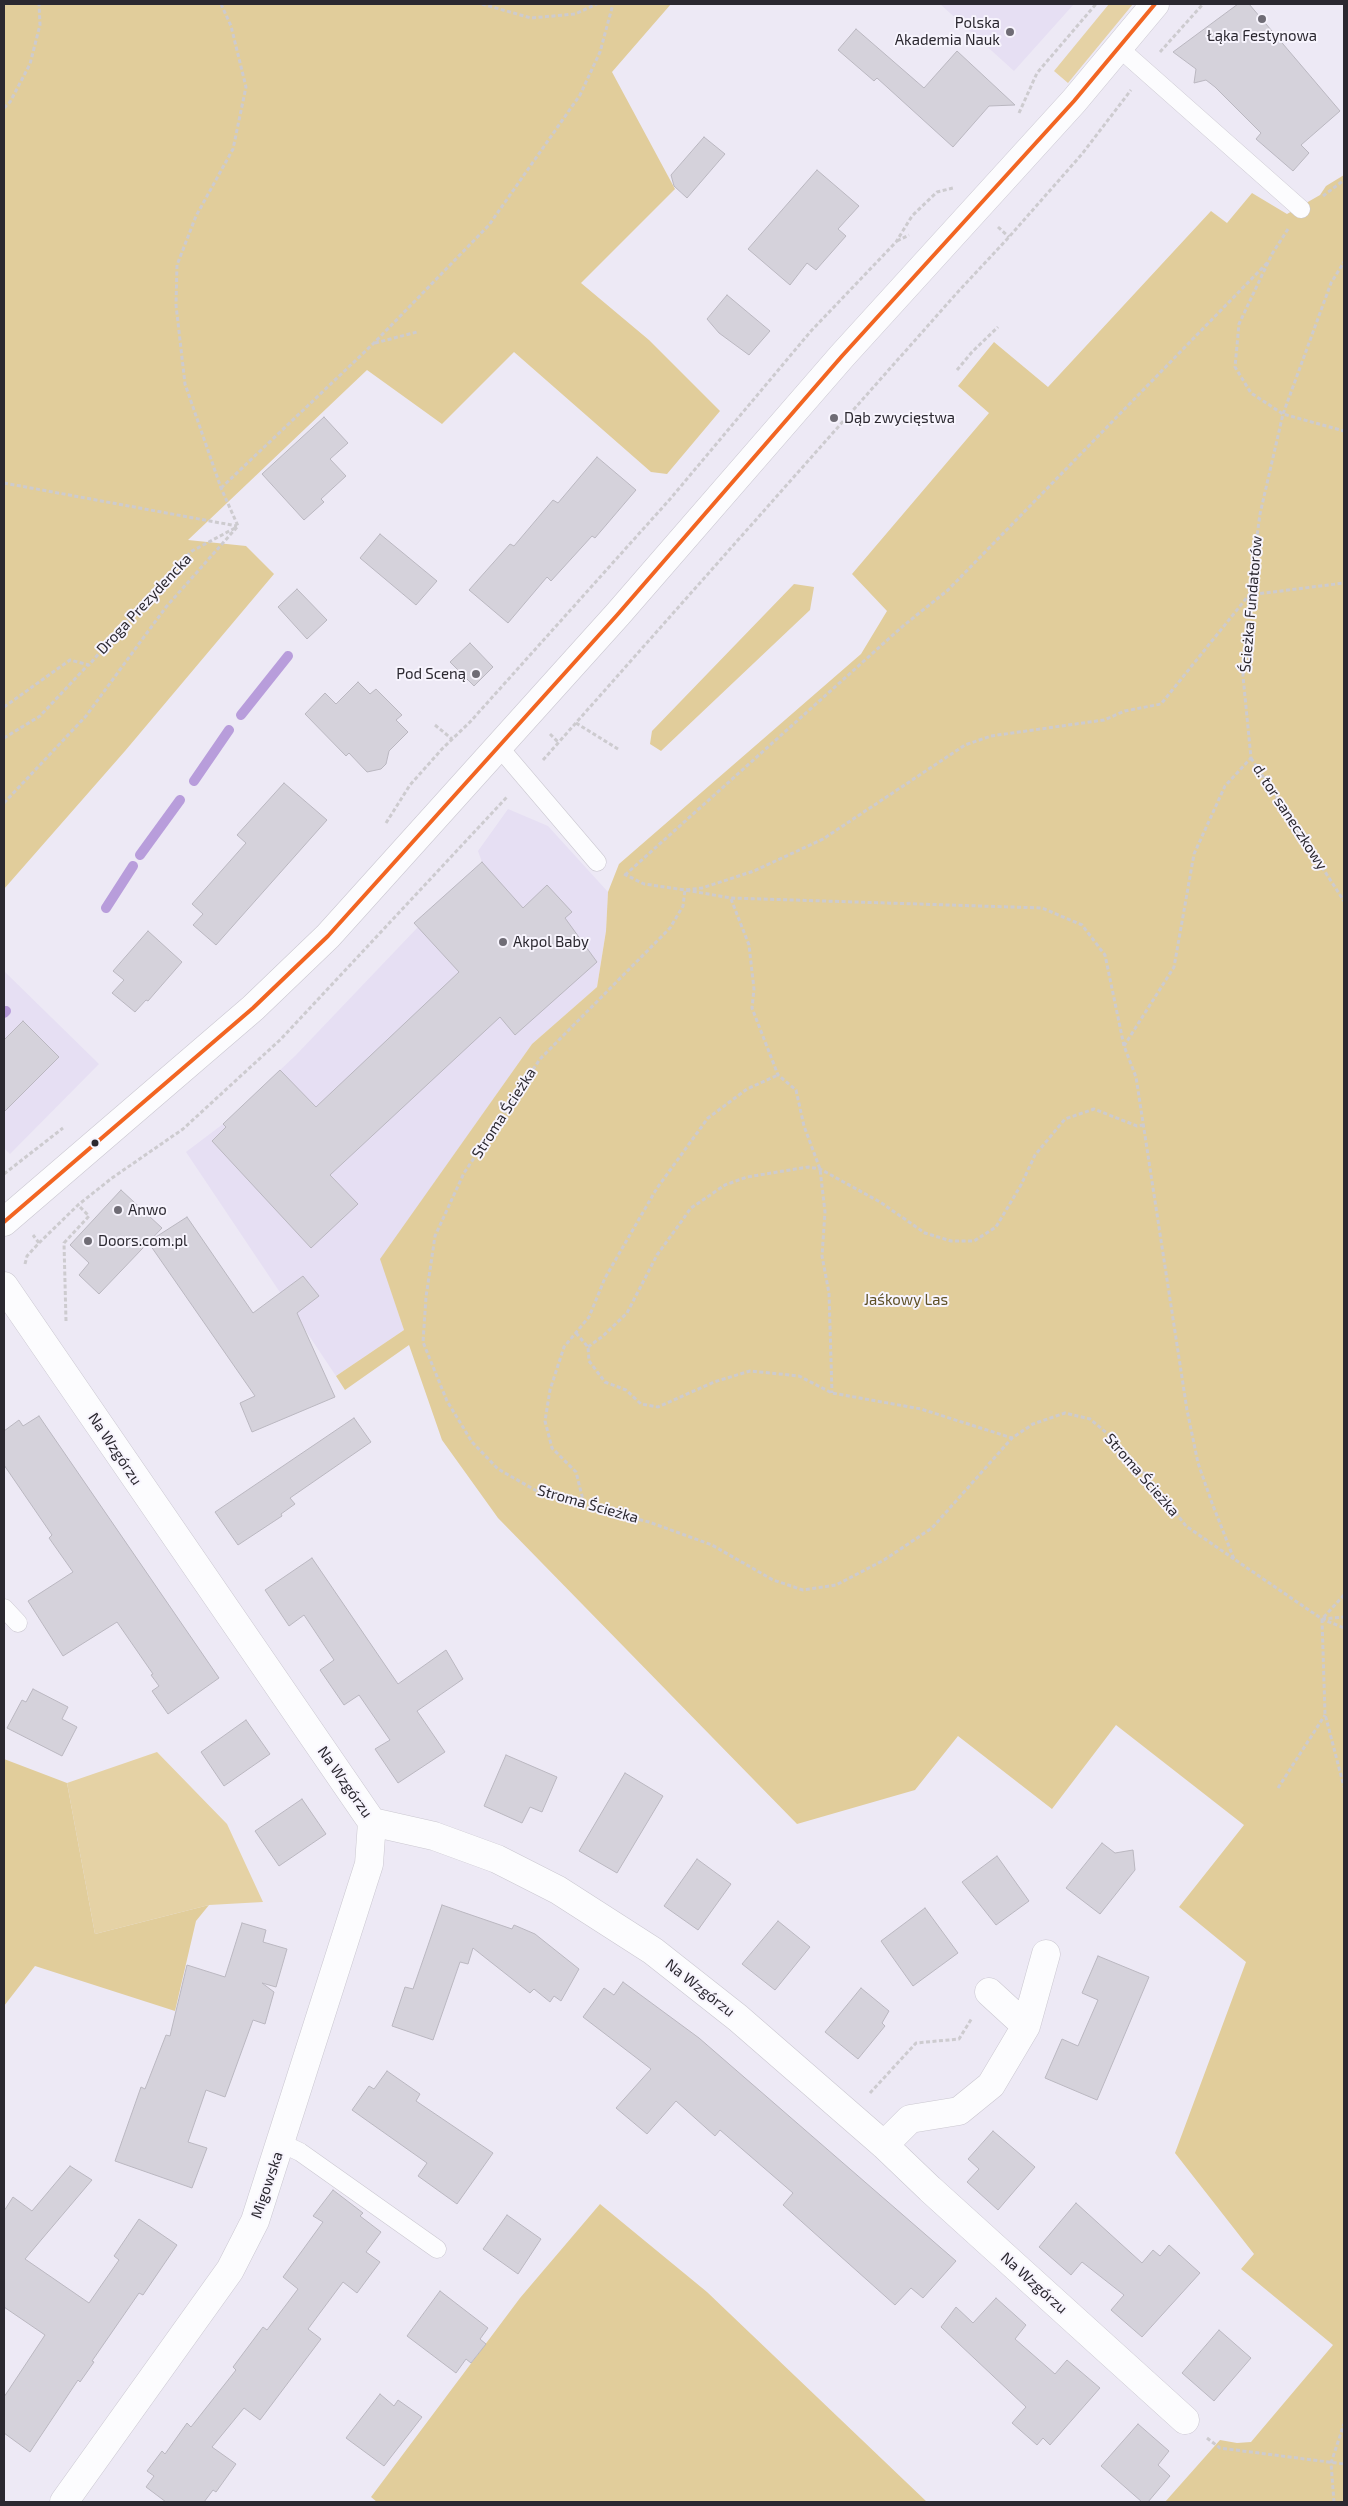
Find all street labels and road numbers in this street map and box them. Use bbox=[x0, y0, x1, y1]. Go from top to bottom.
street label: Ścieżka Fundatorów bbox=[1236, 535, 1266, 673]
street label: Droga Prezydencka bbox=[93, 550, 195, 658]
street label: d. tor saneczkowy bbox=[1249, 761, 1331, 873]
street label: Stroma Ścieżka bbox=[468, 1064, 540, 1162]
street label: Na Wzgórzu bbox=[84, 1410, 146, 1488]
street label: Stroma Ścieżka bbox=[1101, 1430, 1183, 1520]
street label: Stroma Ścieżka bbox=[535, 1481, 641, 1527]
street label: Na Wzgórzu bbox=[314, 1743, 376, 1821]
street label: Na Wzgórzu bbox=[662, 1955, 738, 2021]
street label: Migowska bbox=[247, 2149, 287, 2221]
street label: Na Wzgórzu bbox=[997, 2249, 1071, 2317]

